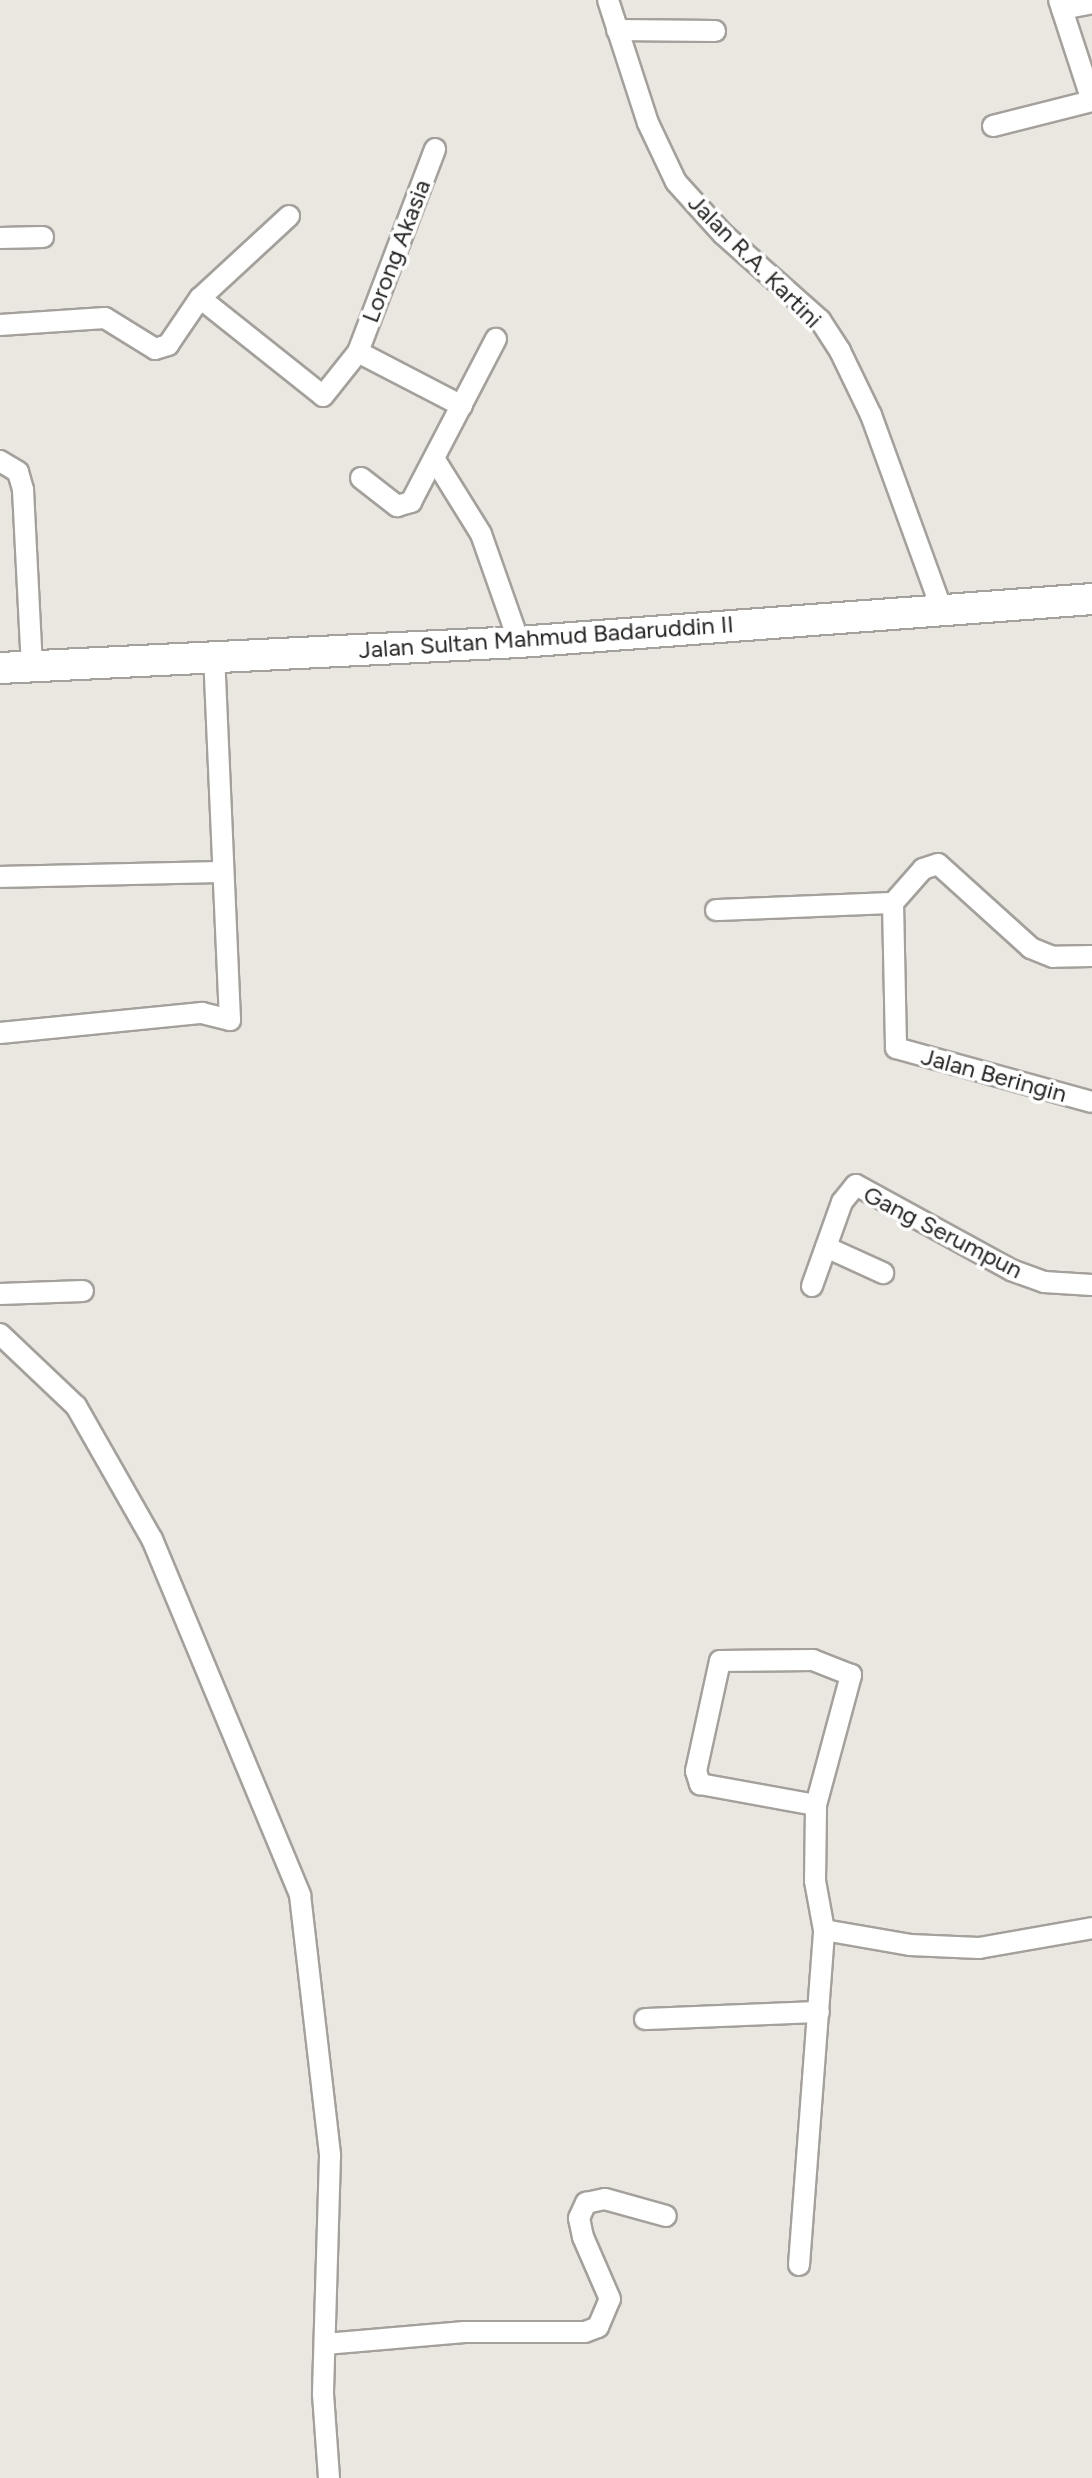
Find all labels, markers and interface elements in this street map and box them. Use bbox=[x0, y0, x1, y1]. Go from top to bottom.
street label: Lorong Akasia bbox=[356, 175, 436, 327]
street label: Jalan R.A. Kartini bbox=[682, 188, 828, 334]
street label: Jalan Sultan Mahmud Badaruddin II bbox=[358, 610, 734, 664]
street label: Jalan Beringin bbox=[918, 1042, 1070, 1108]
street label: Gang Serumpun bbox=[859, 1180, 1027, 1284]

